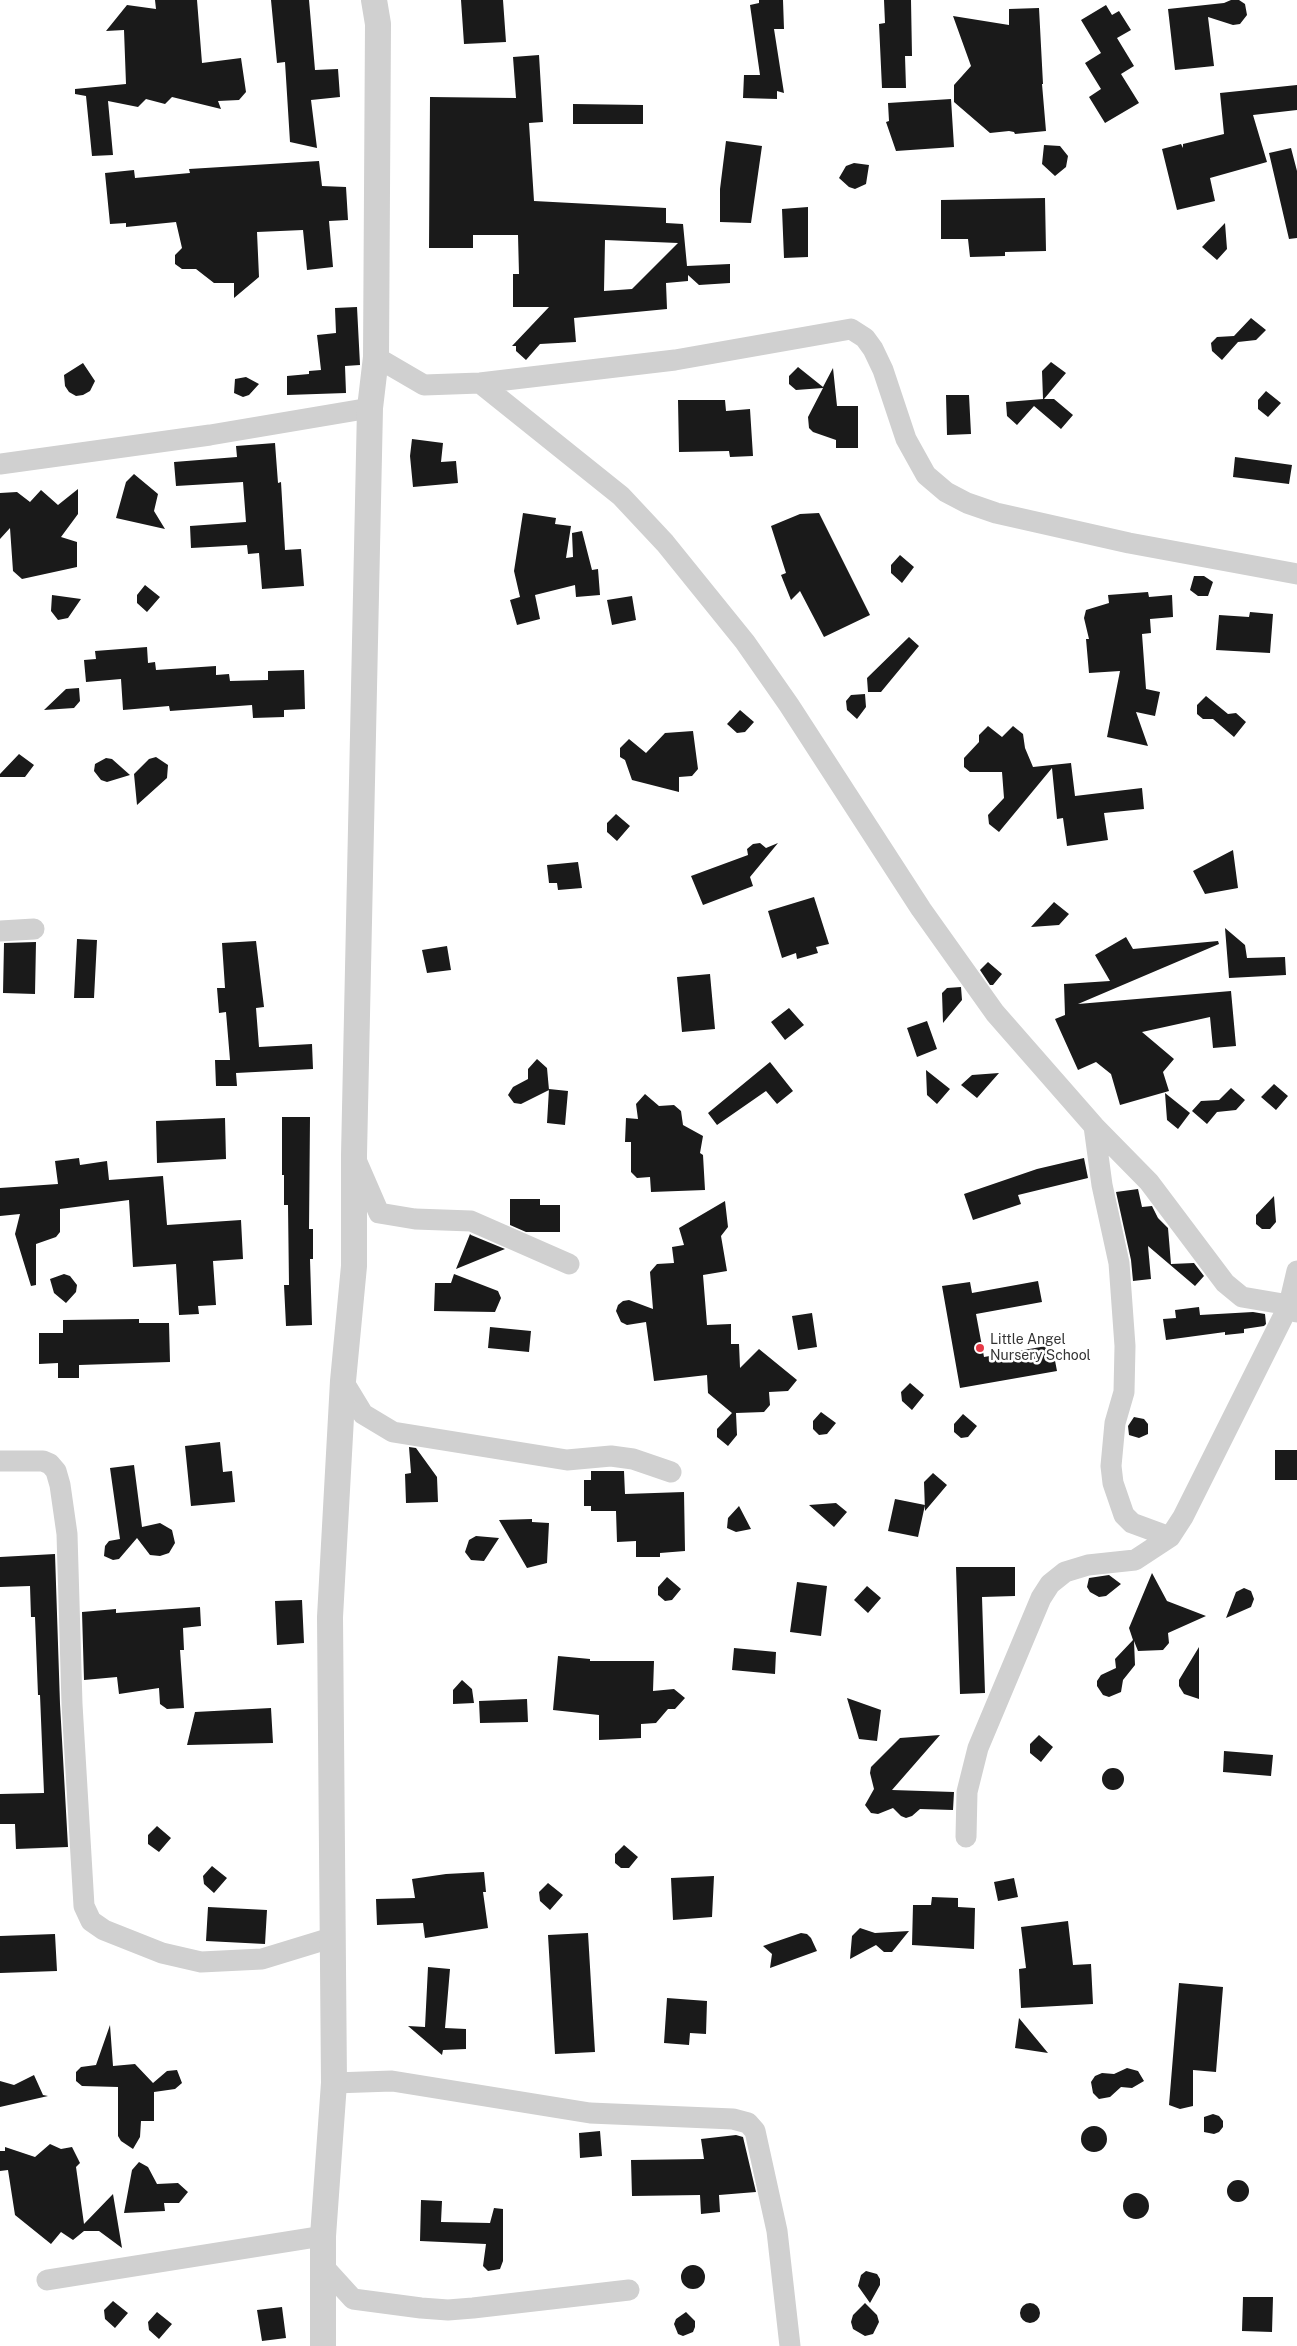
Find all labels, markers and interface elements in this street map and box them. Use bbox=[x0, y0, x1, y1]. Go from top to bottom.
place label: Little Angel Nursery School bbox=[990, 1332, 1091, 1364]
marker: Little Angel Nursery School bbox=[974, 1342, 986, 1354]

